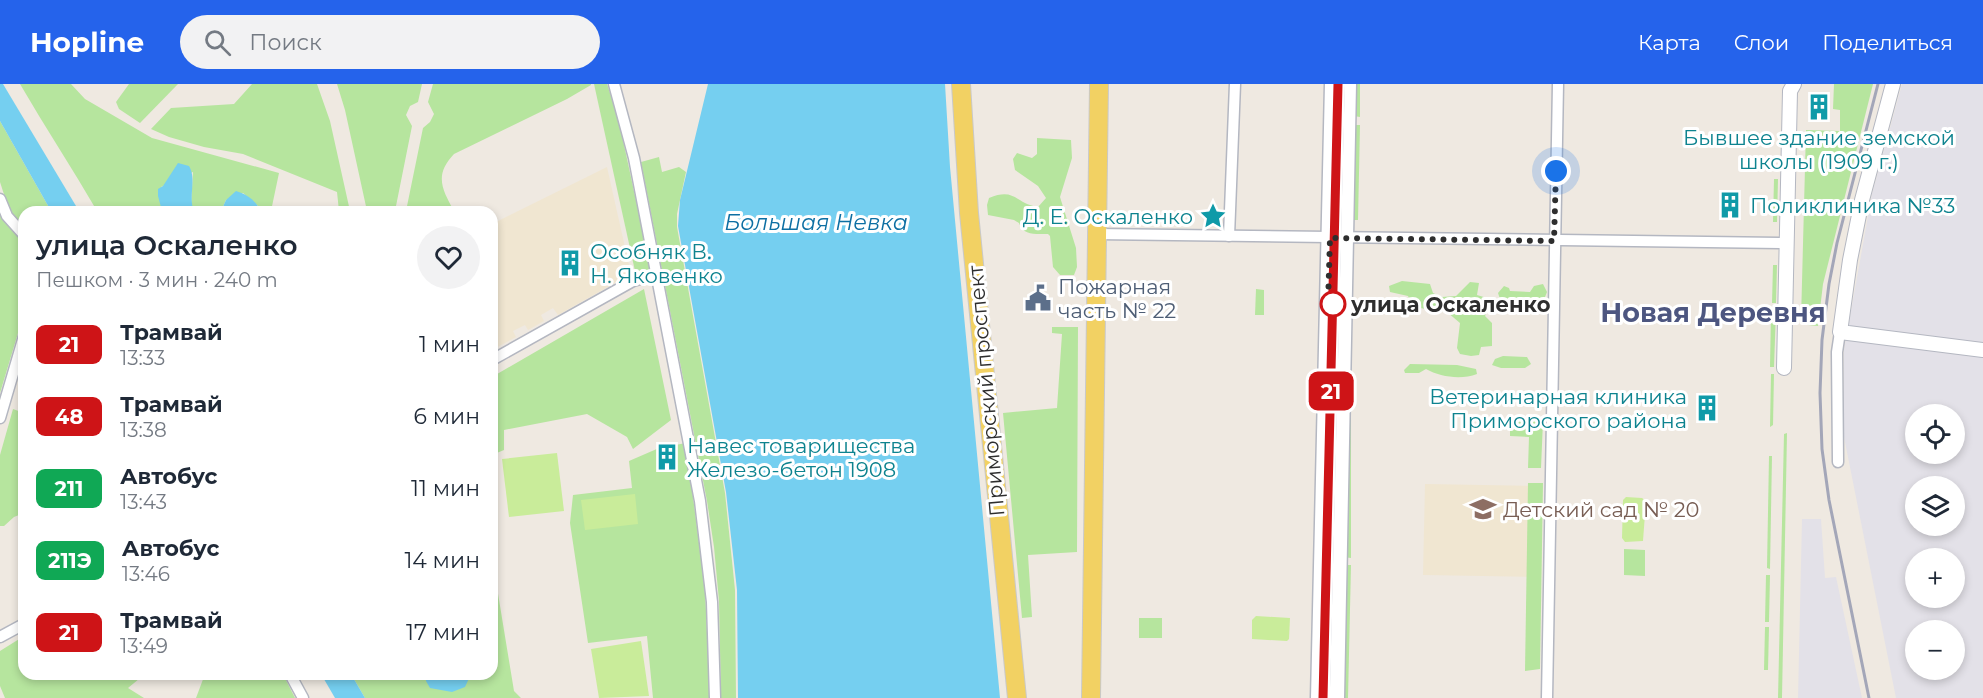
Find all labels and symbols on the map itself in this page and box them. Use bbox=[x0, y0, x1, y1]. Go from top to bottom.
building icon: Бывшее здание земской школы (1909 г.) bbox=[1804, 92, 1834, 122]
place label: Бывшее здание земской школы (1909 г.) bbox=[1683, 125, 1955, 174]
your location bbox=[1541, 156, 1571, 186]
building icon: Поликлиника №33 bbox=[1715, 190, 1745, 220]
place label: Поликлиника №33 bbox=[1750, 193, 1955, 218]
place icon: Д. Е. Оскаленко bbox=[1198, 201, 1228, 231]
place label: Д. Е. Оскаленко bbox=[1023, 204, 1193, 229]
water label: Большая Невка bbox=[724, 209, 908, 236]
place label: Особняк В. Н. Яковенко bbox=[590, 239, 723, 288]
building icon: Особняк В. Н. Яковенко bbox=[555, 248, 585, 278]
street label: Приморский проспект bbox=[963, 264, 1009, 517]
place label: Пожарная часть № 22 bbox=[1058, 274, 1176, 323]
public building icon: Пожарная часть № 22 bbox=[1023, 283, 1053, 313]
marker: улица Оскаленко bbox=[1320, 291, 1346, 317]
place label: улица Оскаленко bbox=[1350, 292, 1551, 317]
district label: Новая Деревня bbox=[1600, 296, 1826, 329]
line badge: 21 bbox=[1304, 372, 1358, 410]
place label: Ветеринарная клиника Приморского района bbox=[1429, 384, 1687, 433]
building icon: Ветеринарная клиника Приморского района bbox=[1692, 393, 1722, 423]
place label: Навес товарищества Железо-бетон 1908 bbox=[687, 433, 915, 482]
building icon: Навес товарищества Железо-бетон 1908 bbox=[652, 442, 682, 472]
school or university icon: Детский сад № 20 bbox=[1468, 494, 1498, 524]
place label: Детский сад № 20 bbox=[1503, 497, 1699, 522]

